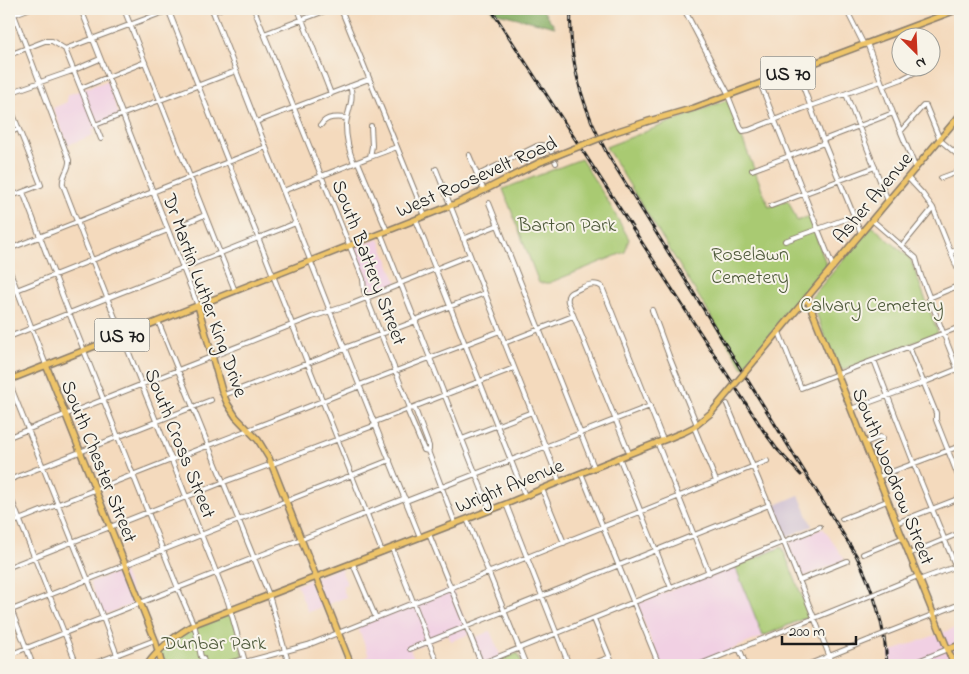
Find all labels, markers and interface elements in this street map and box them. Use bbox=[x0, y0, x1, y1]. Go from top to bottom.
north arrow bbox=[892, 28, 942, 78]
text: N bbox=[912, 51, 929, 74]
road number: US 70 bbox=[760, 56, 816, 90]
street label: West Roosevelt Road bbox=[392, 130, 562, 227]
street label: Asher Avenue bbox=[827, 146, 921, 251]
street label: South Battery Street bbox=[323, 176, 413, 350]
street label: Dr Martin Luther King Drive bbox=[152, 189, 254, 402]
park label: Barton Park bbox=[517, 212, 617, 241]
park label: Roselawn Cemetery bbox=[711, 241, 789, 293]
park label: Calvary Cemetery bbox=[800, 292, 944, 321]
road number: US 70 bbox=[94, 318, 150, 352]
street label: South Cross Street bbox=[135, 365, 222, 523]
street label: South Chester Street bbox=[52, 376, 144, 548]
street label: South Woodrow Street bbox=[843, 384, 941, 570]
street label: Wright Avenue bbox=[451, 452, 569, 523]
scale bar bbox=[782, 614, 855, 646]
text: 200 m bbox=[789, 621, 825, 643]
park label: Dunbar Park bbox=[161, 630, 267, 659]

